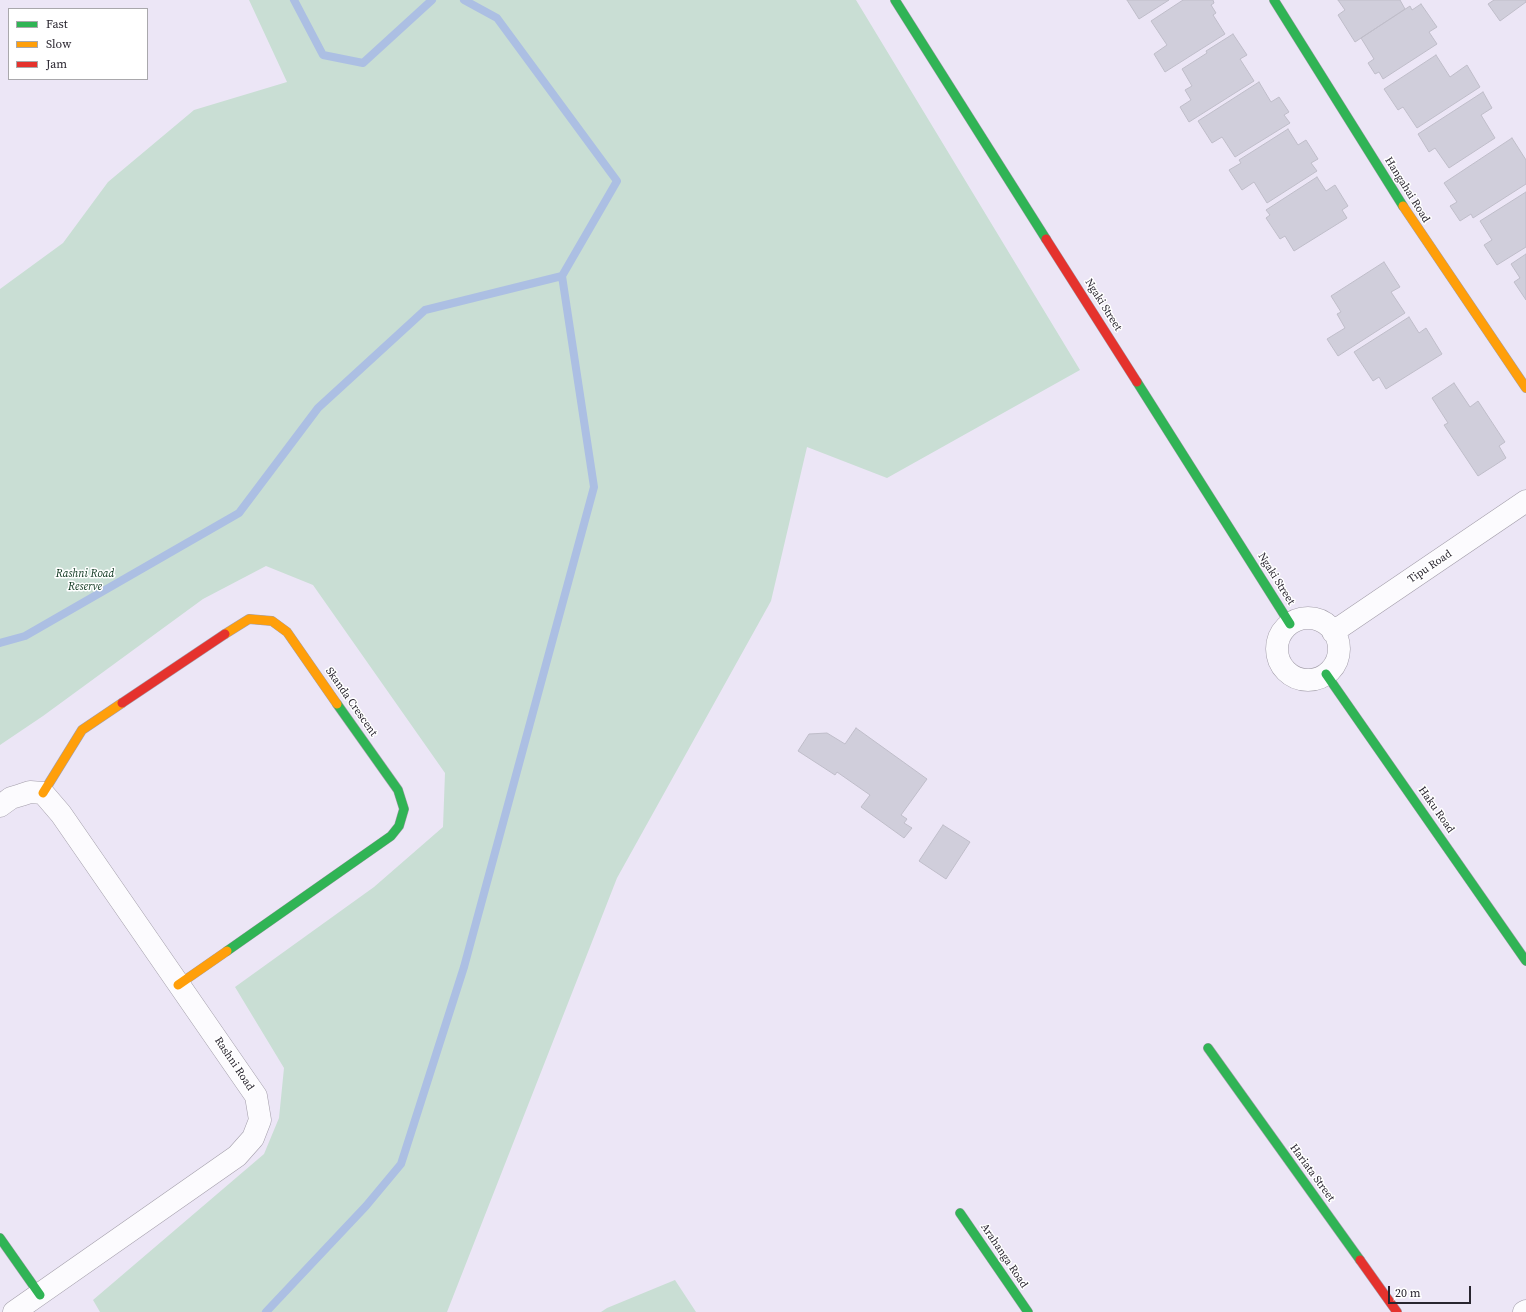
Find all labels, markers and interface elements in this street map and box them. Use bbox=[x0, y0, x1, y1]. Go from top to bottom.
legend bbox=[8, 8, 148, 80]
text: Fast bbox=[46, 16, 68, 32]
text: Slow bbox=[46, 36, 71, 52]
text: Jam bbox=[46, 56, 67, 72]
street label: Hangahai Road bbox=[1382, 155, 1432, 225]
street label: Ngaki Street bbox=[1082, 276, 1124, 334]
street label: Tipu Road bbox=[1406, 548, 1454, 586]
street label: Ngaki Street bbox=[1255, 550, 1297, 608]
park label: Rashni Road Reserve bbox=[56, 567, 114, 593]
street label: Skanda Crescent bbox=[322, 665, 380, 739]
street label: Haku Road bbox=[1415, 784, 1457, 836]
street label: Rashni Road bbox=[211, 1035, 257, 1093]
street label: Hariata Street bbox=[1287, 1142, 1337, 1204]
street label: Arahanga Road bbox=[978, 1221, 1030, 1291]
scale bar bbox=[1390, 1278, 1473, 1304]
text: 20 m bbox=[1395, 1285, 1421, 1301]

